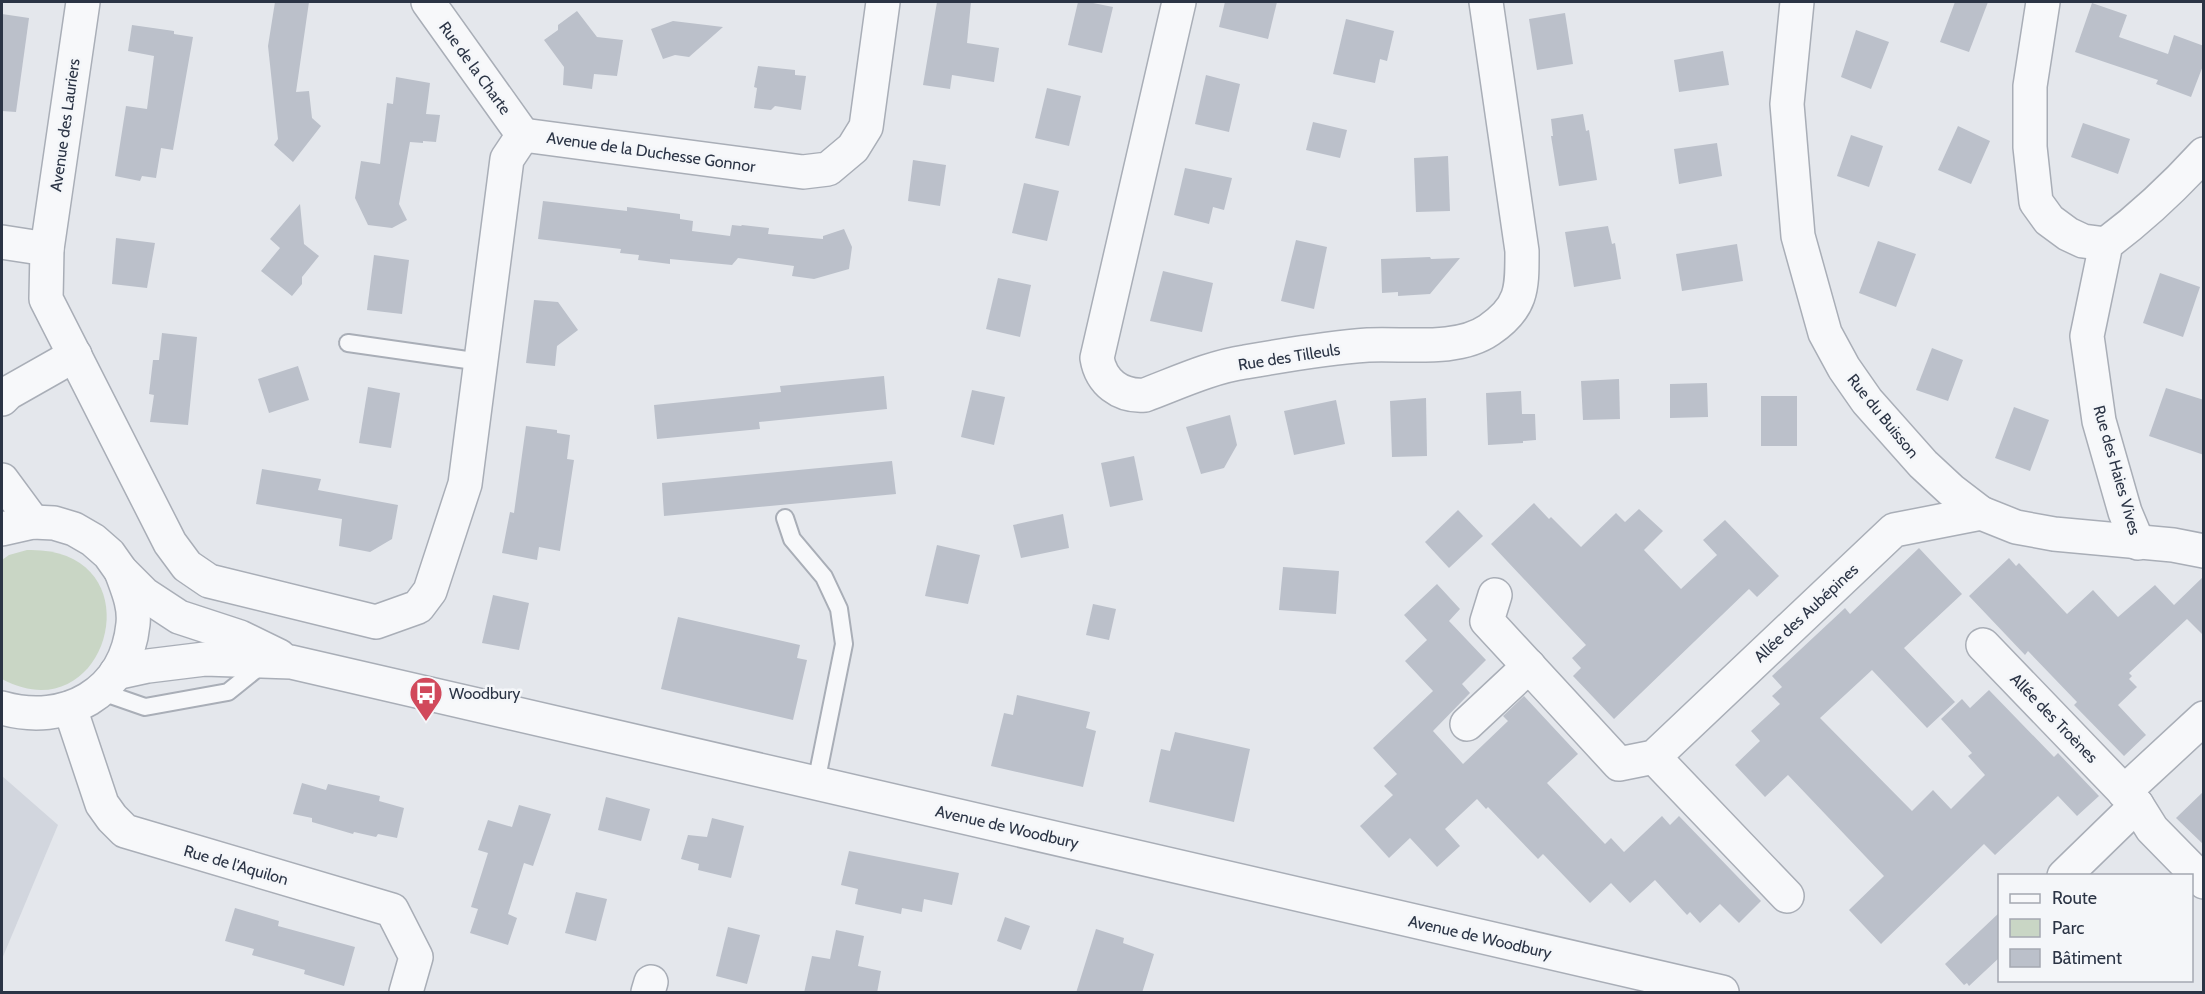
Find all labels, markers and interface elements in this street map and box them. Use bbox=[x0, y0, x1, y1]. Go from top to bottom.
street label: Rue de la Charte bbox=[435, 18, 515, 118]
street label: Avenue des Lauriers bbox=[46, 57, 84, 193]
street label: Avenue de la Duchesse Gonnor bbox=[546, 128, 757, 176]
street label: Rue des Tilleuls bbox=[1237, 339, 1342, 374]
street label: Rue du Buisson bbox=[1843, 370, 1923, 462]
street label: Rue des Haies Vives bbox=[2089, 403, 2145, 537]
street label: Allée des Aubépines bbox=[1750, 560, 1862, 666]
street label: Allée des Troènes bbox=[2006, 669, 2102, 767]
bus stop icon: Woodbury bbox=[408, 675, 444, 722]
place label: Woodbury bbox=[449, 684, 520, 703]
street label: Avenue de Woodbury bbox=[934, 801, 1080, 853]
street label: Rue de l'Aquilon bbox=[182, 841, 290, 889]
legend bbox=[1998, 874, 2193, 982]
text: Route bbox=[2052, 887, 2097, 909]
street label: Avenue de Woodbury bbox=[1407, 911, 1553, 963]
text: Parc bbox=[2052, 917, 2084, 939]
text: Bâtiment bbox=[2052, 947, 2122, 969]

